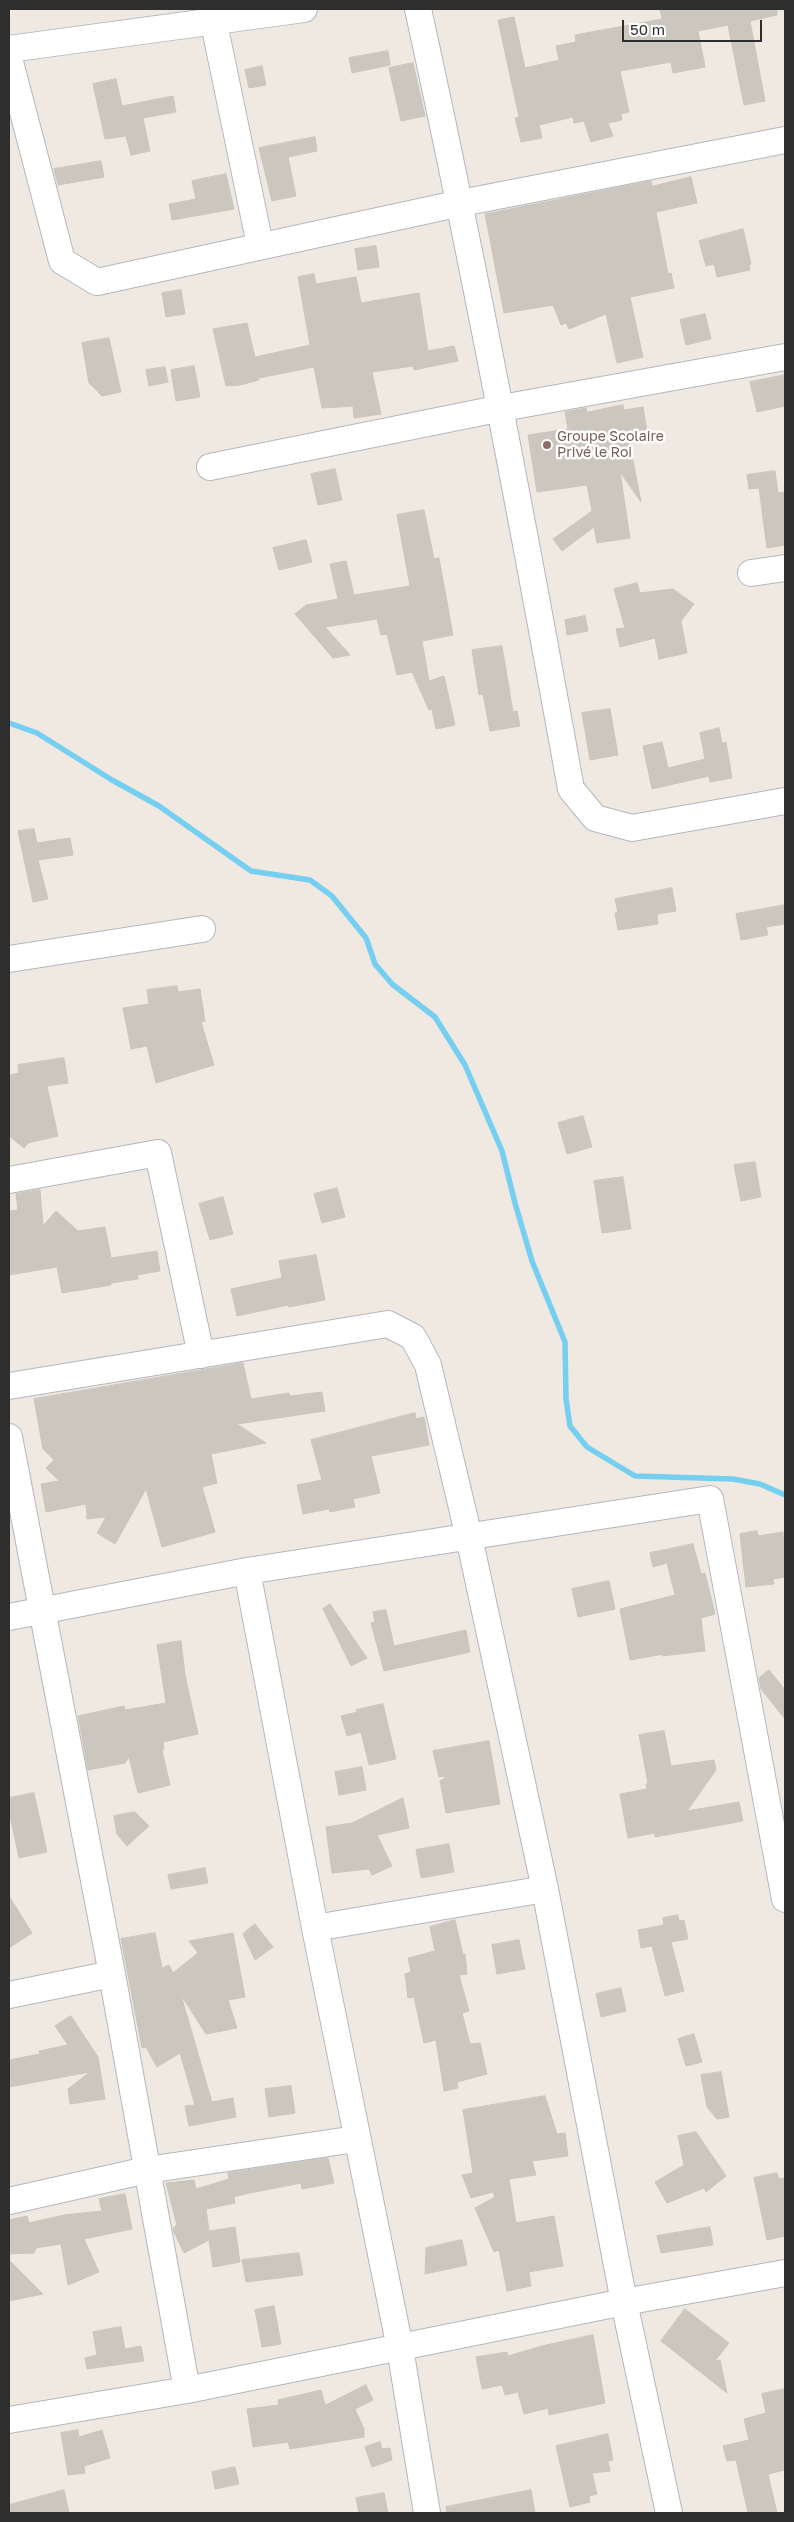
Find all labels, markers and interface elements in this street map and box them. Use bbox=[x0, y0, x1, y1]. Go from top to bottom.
scale bar bbox=[624, 10, 764, 42]
text: 50 m bbox=[630, 20, 665, 38]
place label: Groupe Scolaire Privé le Roi bbox=[557, 429, 664, 462]
marker: Groupe Scolaire Privé le Roi bbox=[541, 439, 553, 451]

